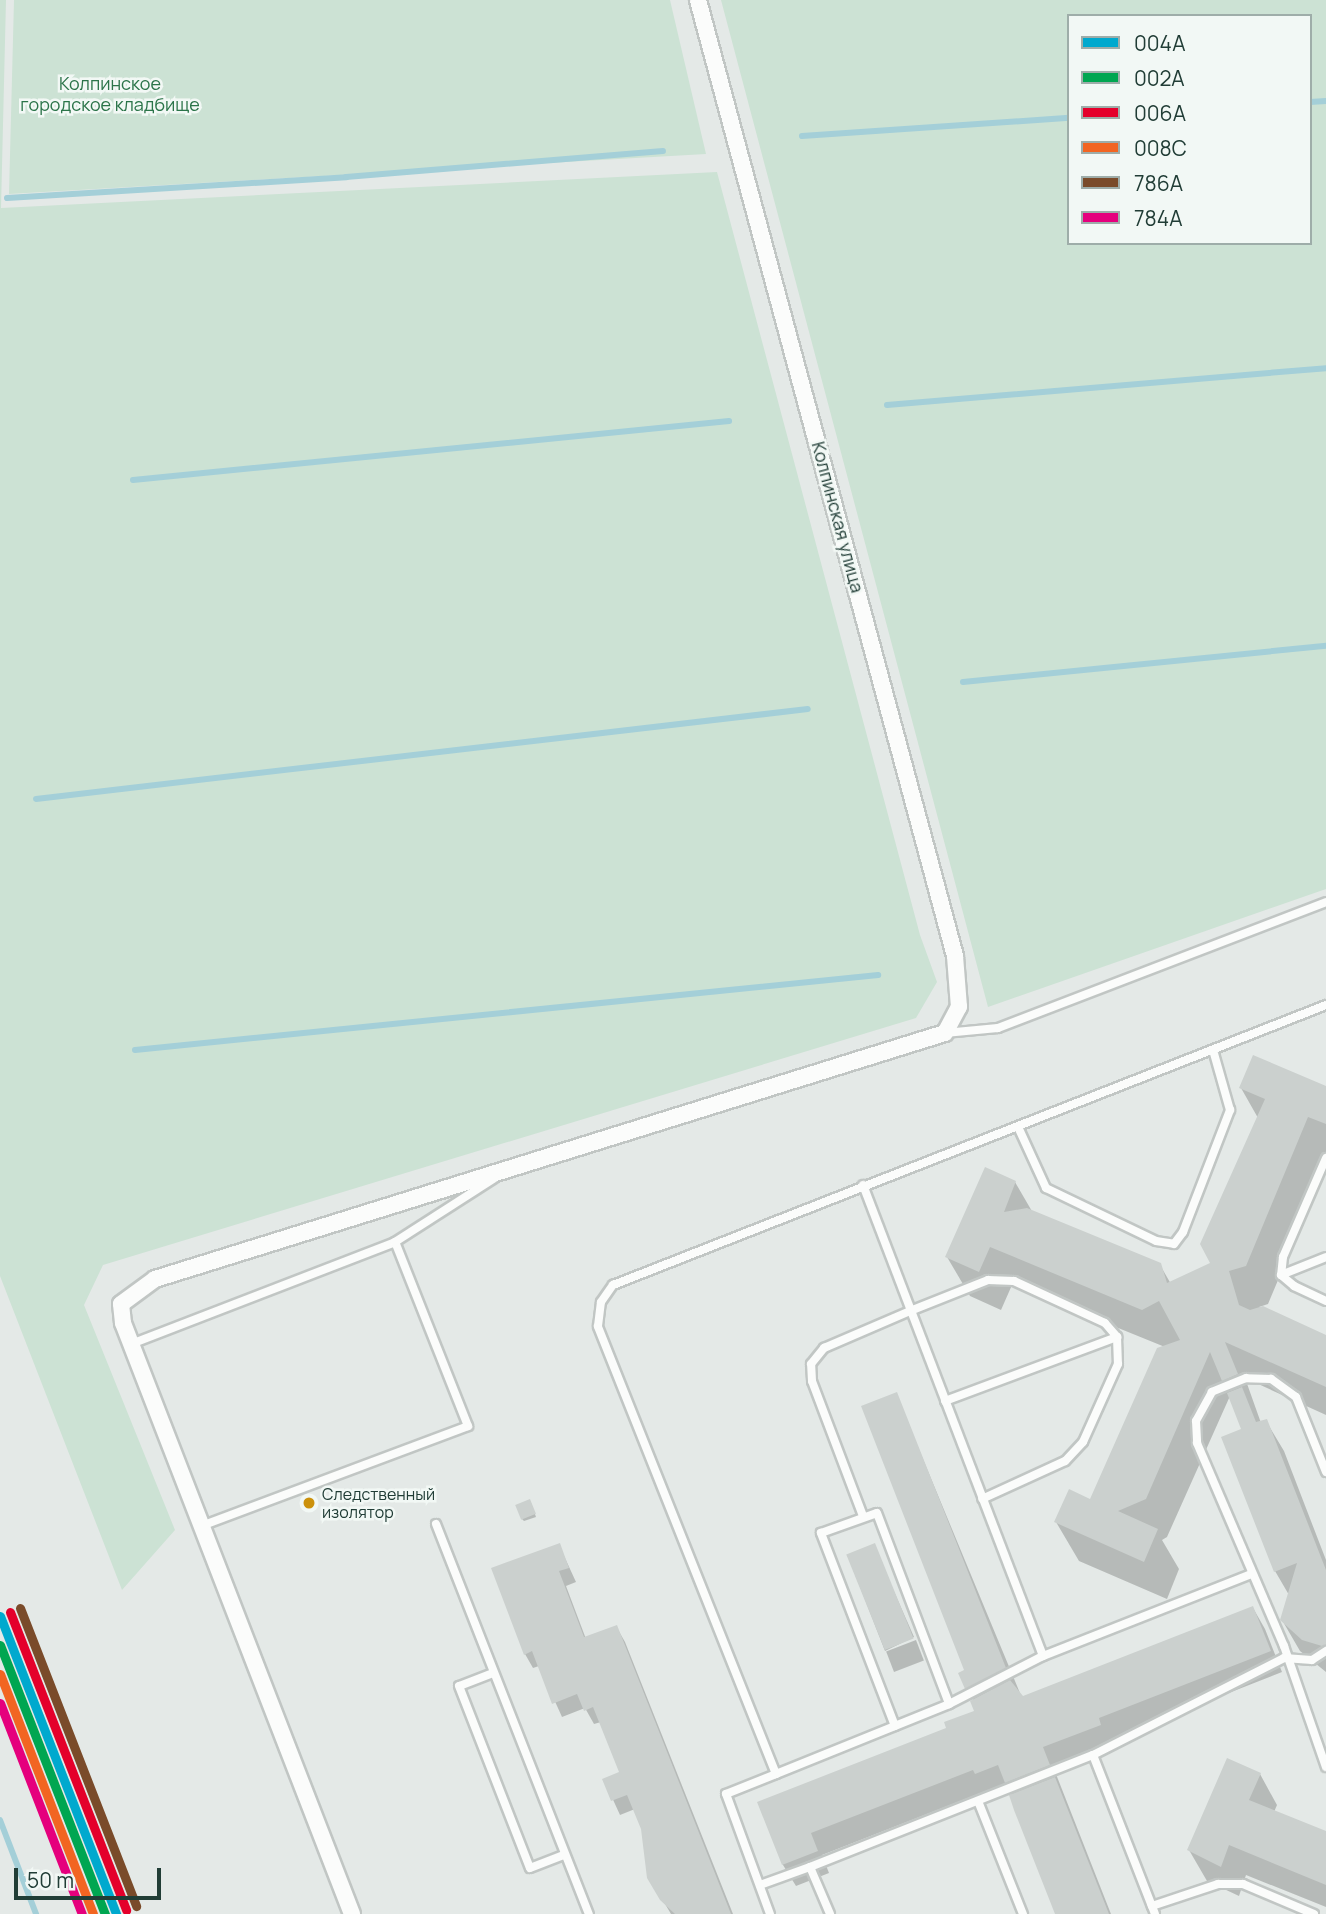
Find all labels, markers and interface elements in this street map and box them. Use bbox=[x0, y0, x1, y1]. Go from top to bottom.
legend bbox=[1067, 14, 1312, 245]
text: 004А bbox=[1134, 29, 1186, 57]
text: 002А bbox=[1134, 64, 1184, 92]
park label: Колпинское городское кладбище bbox=[20, 73, 200, 116]
text: 006А bbox=[1134, 99, 1186, 127]
text: 008С bbox=[1134, 134, 1187, 162]
text: 786А bbox=[1134, 169, 1183, 197]
text: 784А bbox=[1134, 204, 1183, 232]
street label: Колпинская улица bbox=[807, 439, 869, 595]
place label: Следственный изолятор bbox=[322, 1484, 435, 1522]
marker: Следственный изолятор bbox=[302, 1496, 316, 1510]
scale bar bbox=[18, 1854, 164, 1898]
text: 50 m bbox=[27, 1866, 74, 1894]

